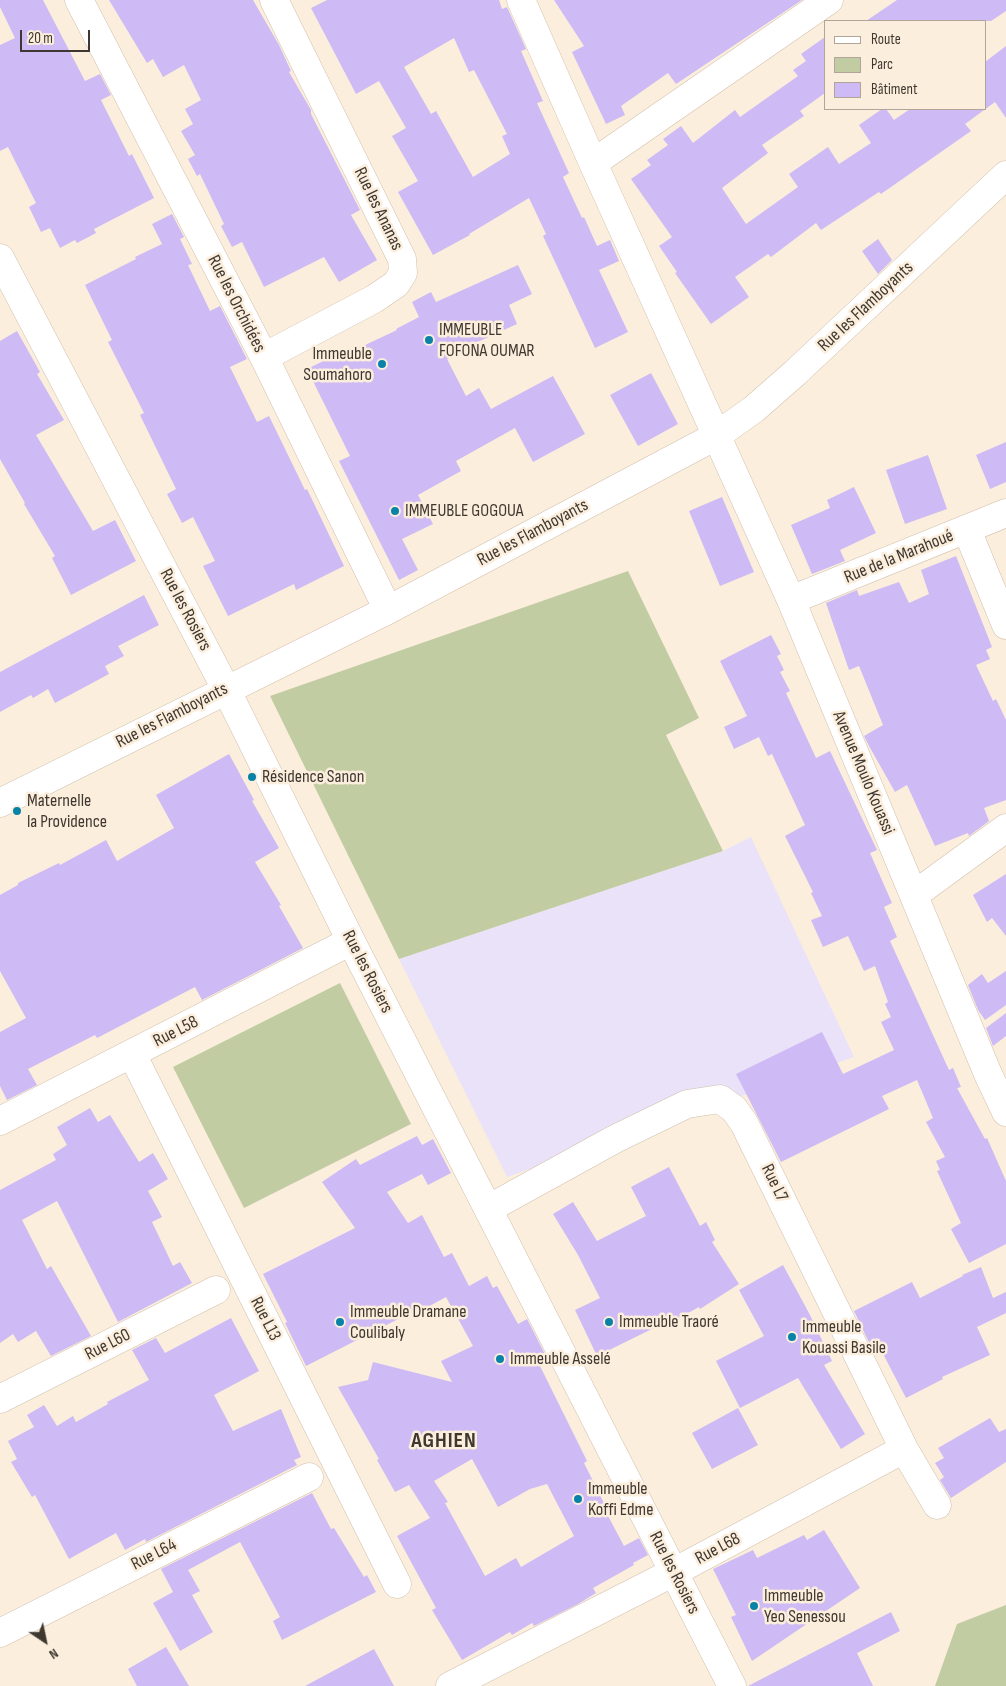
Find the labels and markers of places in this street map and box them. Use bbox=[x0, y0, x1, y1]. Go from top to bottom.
place label: IMMEUBLE FOFONA OUMAR bbox=[439, 319, 535, 362]
marker: IMMEUBLE FOFONA OUMAR bbox=[423, 334, 435, 346]
place label: Immeuble Soumahoro bbox=[303, 343, 372, 386]
marker: Immeuble Soumahoro bbox=[376, 358, 388, 370]
place label: IMMEUBLE GOGOUA bbox=[405, 500, 524, 522]
marker: IMMEUBLE GOGOUA bbox=[389, 505, 401, 517]
place label: Résidence Sanon bbox=[262, 766, 364, 788]
marker: Résidence Sanon bbox=[246, 771, 258, 783]
place label: Maternelle la Providence bbox=[27, 790, 107, 832]
marker: Maternelle la Providence bbox=[11, 805, 23, 817]
place label: Immeuble Dramane Coulibaly bbox=[350, 1301, 467, 1344]
place label: Immeuble Traoré bbox=[619, 1311, 719, 1333]
marker: Immeuble Dramane Coulibaly bbox=[334, 1316, 346, 1328]
marker: Immeuble Traoré bbox=[603, 1316, 615, 1328]
place label: Immeuble Kouassi Basile bbox=[802, 1316, 886, 1358]
marker: Immeuble Kouassi Basile bbox=[786, 1331, 798, 1343]
place label: Immeuble Asselé bbox=[510, 1348, 611, 1370]
marker: Immeuble Asselé bbox=[494, 1353, 506, 1365]
place label: Immeuble Koffi Edme bbox=[588, 1478, 653, 1520]
marker: Immeuble Koffi Edme bbox=[572, 1493, 584, 1505]
place label: Immeuble Yeo Senessou bbox=[764, 1585, 846, 1628]
marker: Immeuble Yeo Senessou bbox=[748, 1600, 760, 1612]

